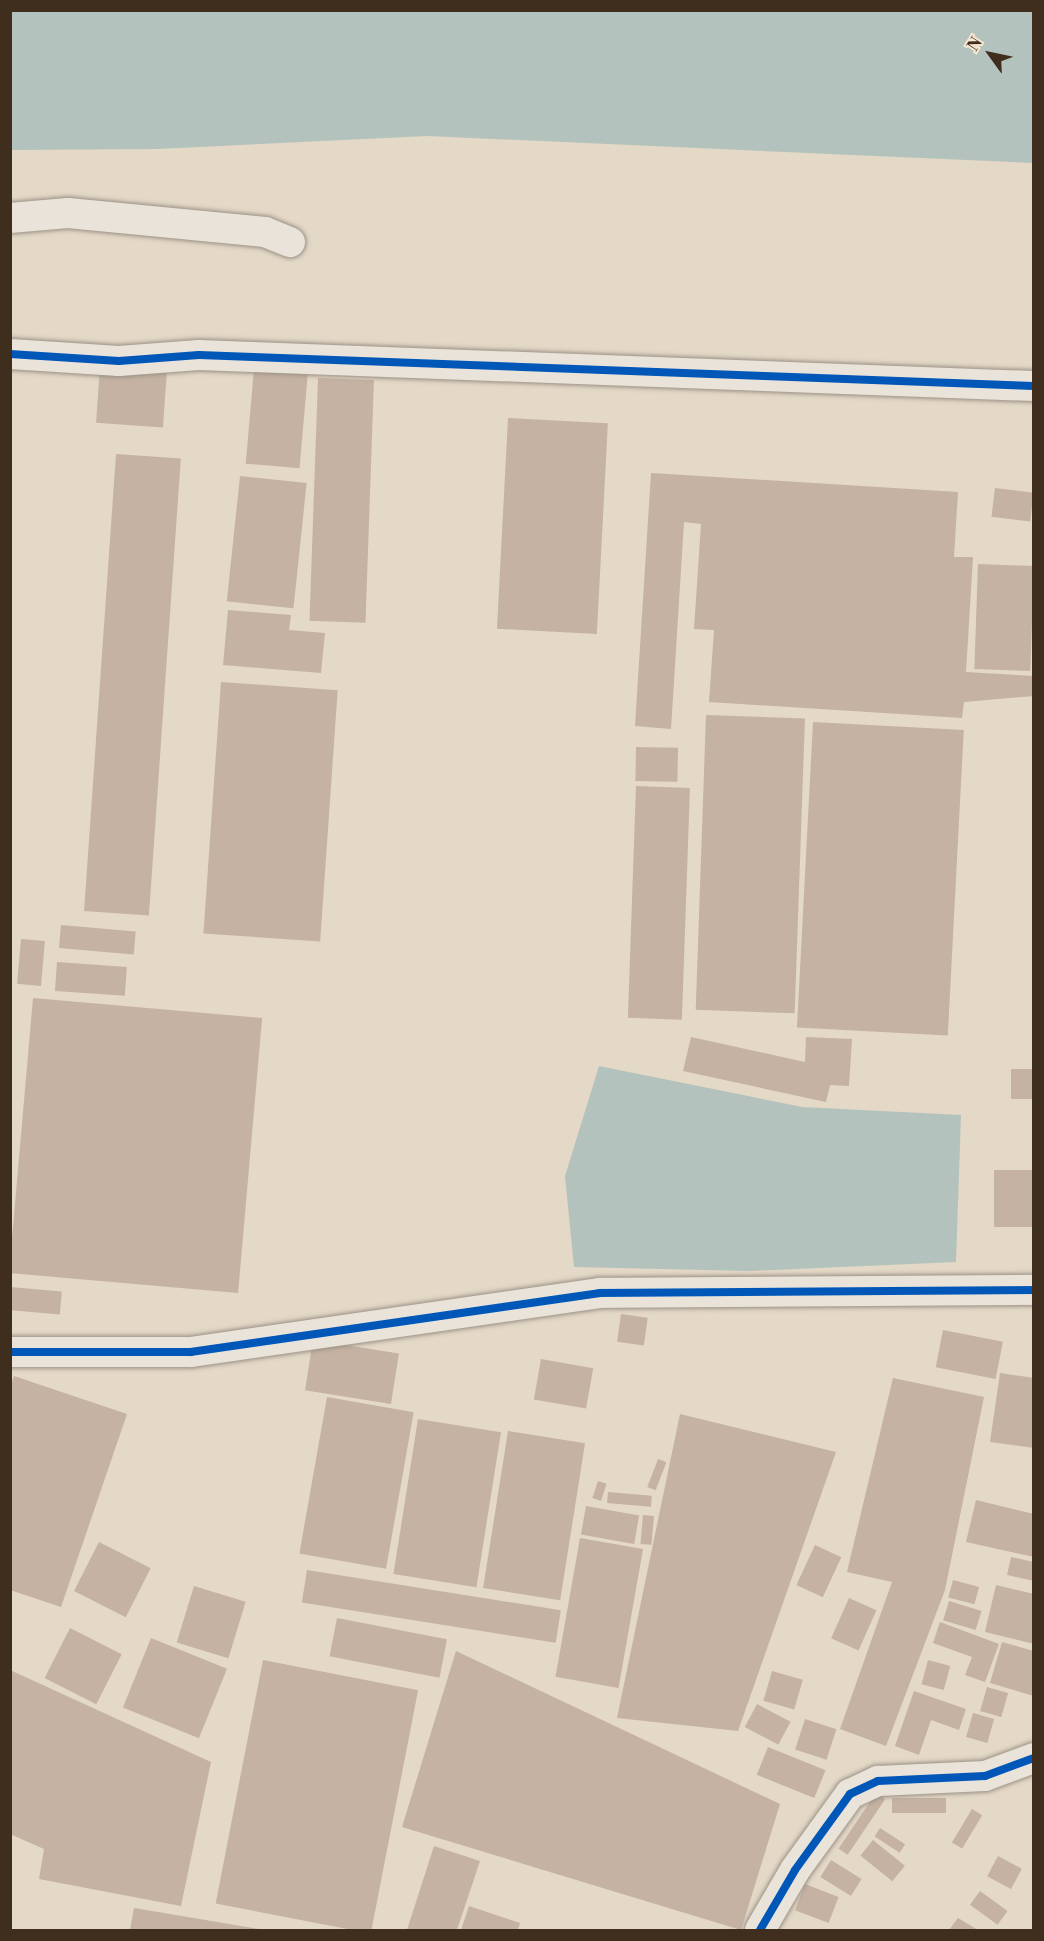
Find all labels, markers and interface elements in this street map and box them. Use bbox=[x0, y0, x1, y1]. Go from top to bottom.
north arrow bbox=[960, 24, 1020, 84]
text: N bbox=[963, 33, 987, 55]

